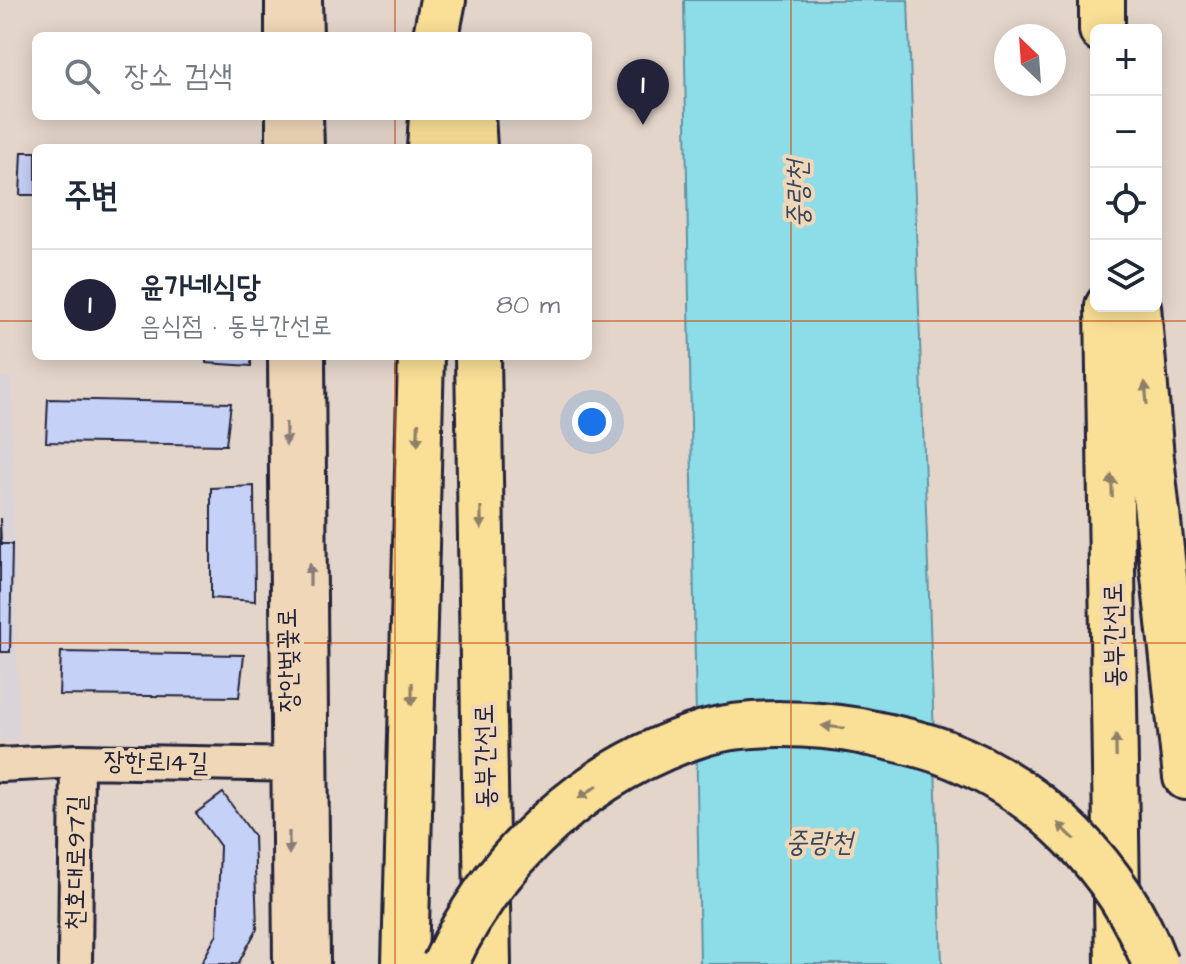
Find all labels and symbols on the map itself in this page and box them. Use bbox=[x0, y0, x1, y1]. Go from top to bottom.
north arrow bbox=[994, 24, 1066, 96]
pin: 1 bbox=[617, 59, 669, 125]
water label: 중랑천 bbox=[778, 157, 818, 228]
one-way arrow bbox=[1139, 380, 1152, 405]
your location bbox=[572, 402, 612, 442]
one-way arrow bbox=[280, 422, 292, 447]
one-way arrow bbox=[411, 422, 424, 447]
one-way arrow bbox=[1106, 473, 1118, 498]
one-way arrow bbox=[474, 506, 487, 531]
one-way arrow bbox=[304, 562, 316, 587]
street label: 동부간선로 bbox=[1095, 582, 1133, 688]
street label: 장안벚꽃로 bbox=[269, 607, 307, 713]
one-way arrow bbox=[405, 682, 418, 707]
street label: 동부간선로 bbox=[466, 703, 504, 809]
one-way arrow bbox=[820, 720, 845, 733]
one-way arrow bbox=[1109, 733, 1122, 758]
street label: 장한로14길 bbox=[103, 743, 209, 781]
one-way arrow bbox=[578, 784, 599, 799]
street label: 천호대로97길 bbox=[57, 795, 95, 931]
one-way arrow bbox=[1057, 822, 1076, 840]
water label: 중랑천 bbox=[785, 823, 855, 862]
one-way arrow bbox=[283, 831, 295, 856]

